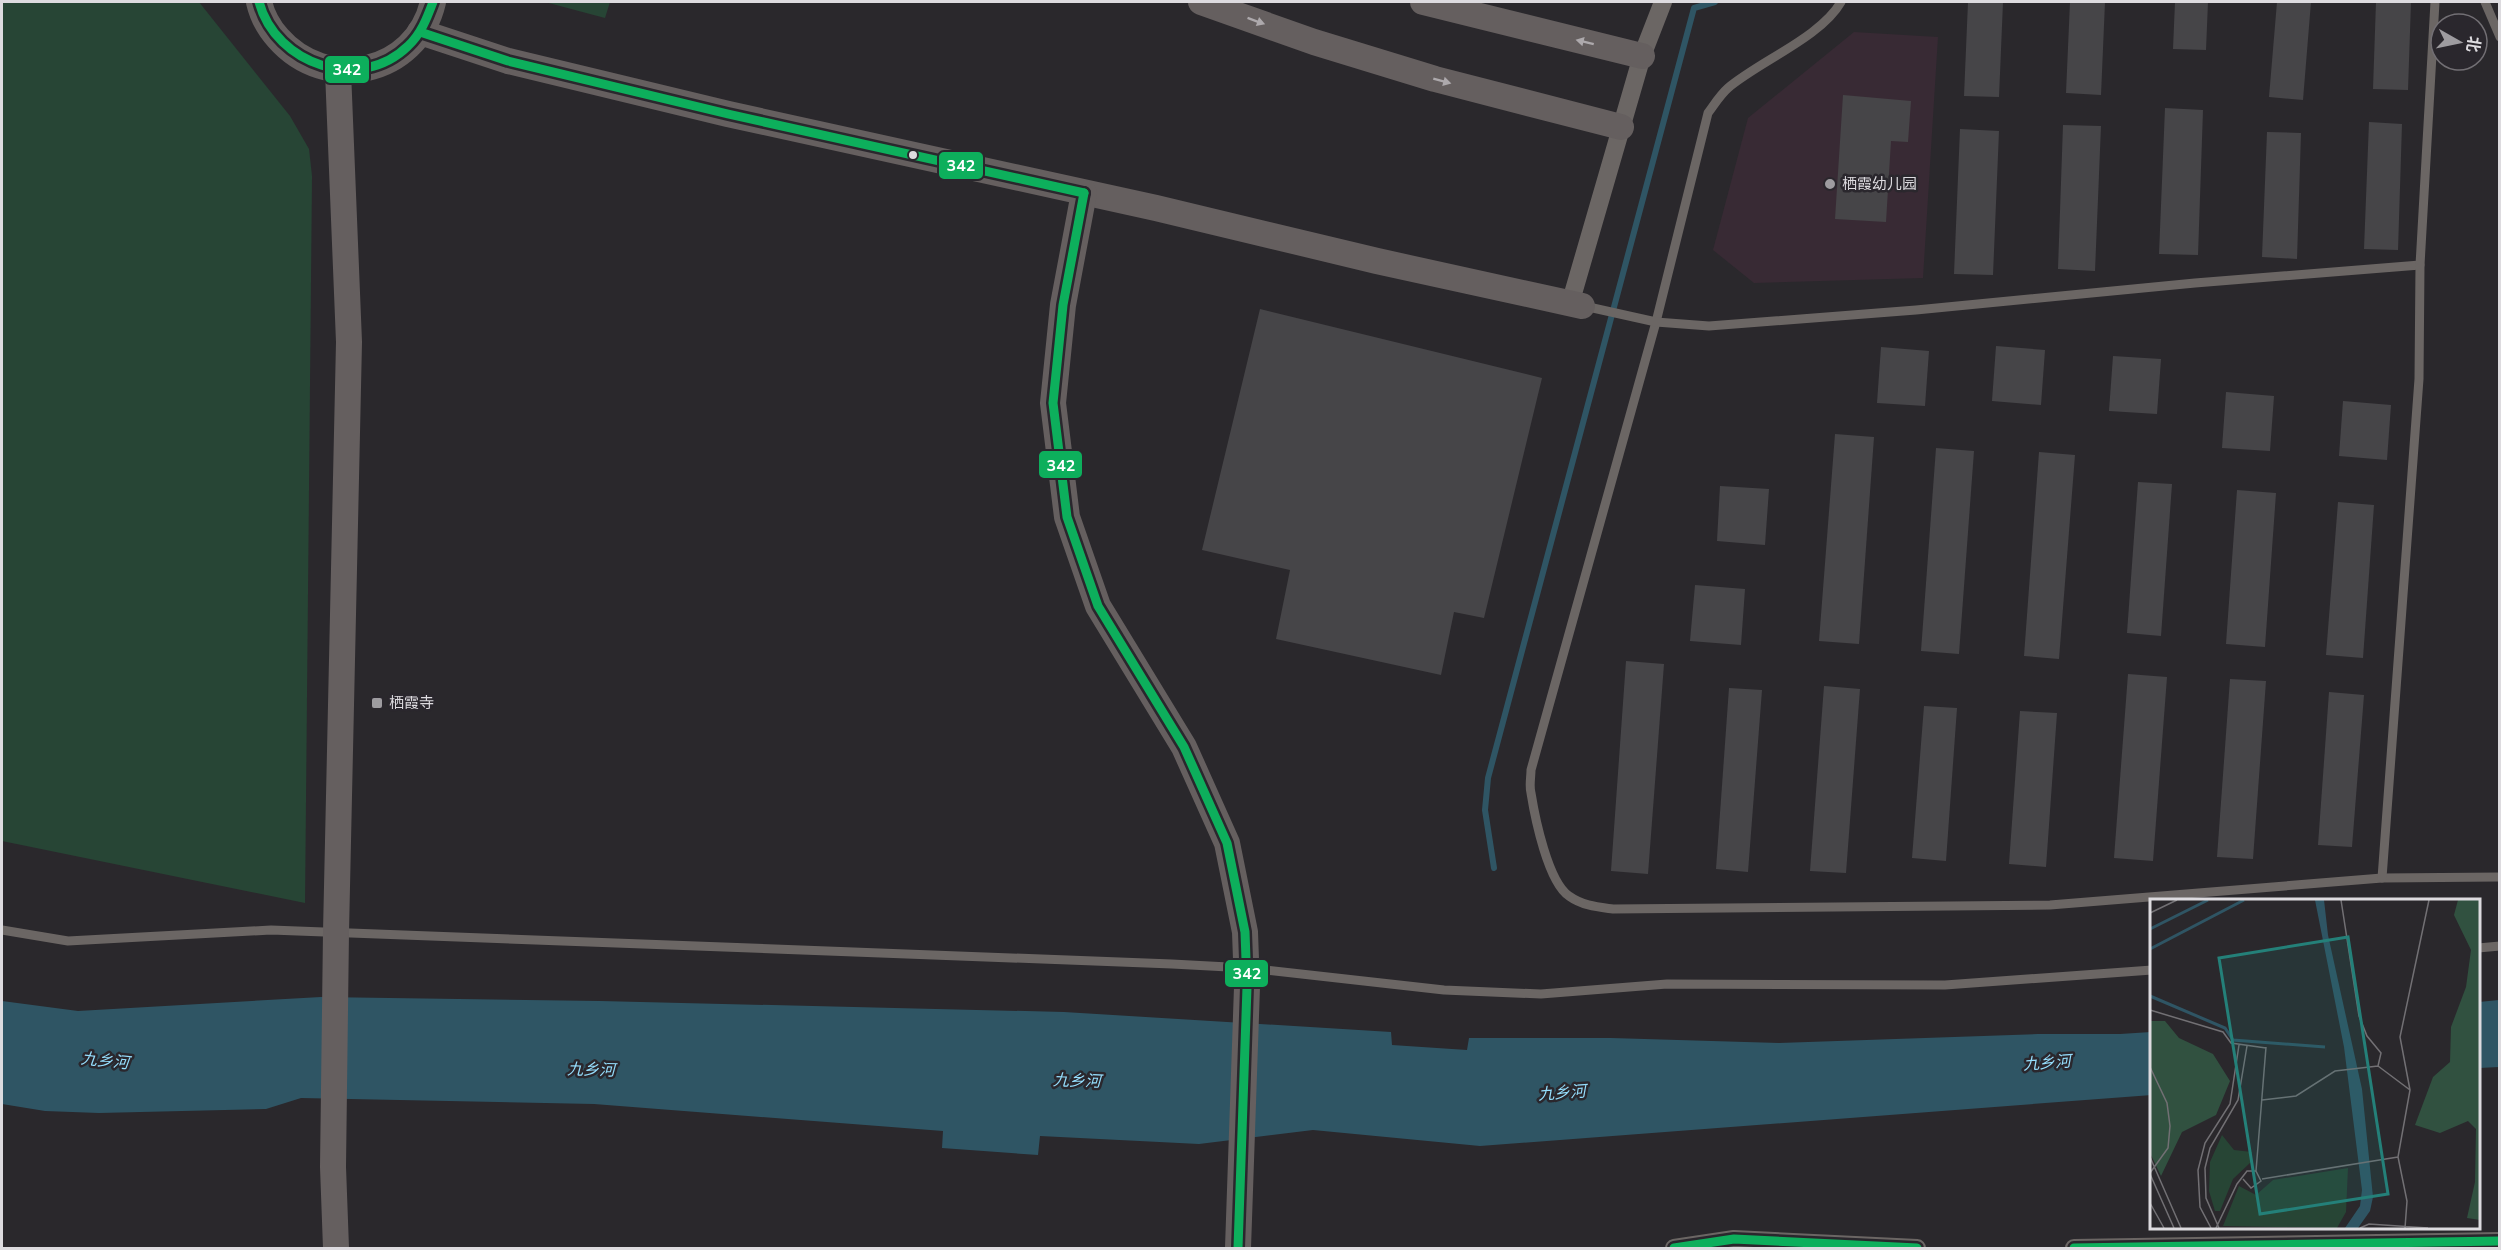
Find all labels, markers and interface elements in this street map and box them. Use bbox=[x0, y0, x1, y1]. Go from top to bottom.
north arrow bbox=[2429, 12, 2489, 72]
one-way arrow bbox=[1247, 17, 1265, 27]
text: 北 bbox=[2461, 35, 2485, 54]
one-way arrow bbox=[1576, 36, 1594, 46]
line badge: 342 bbox=[324, 55, 370, 84]
text: 342 bbox=[333, 59, 361, 81]
one-way arrow bbox=[1433, 77, 1451, 86]
unlabelled marker bbox=[907, 149, 919, 161]
line badge: 342 bbox=[938, 151, 984, 180]
text: 342 bbox=[947, 155, 975, 177]
place label: 栖霞幼儿园 bbox=[1842, 174, 1917, 194]
marker: 栖霞幼儿园 bbox=[1823, 177, 1837, 191]
line badge: 342 bbox=[1038, 450, 1083, 479]
text: 342 bbox=[1047, 455, 1075, 477]
place label: 栖霞寺 bbox=[389, 693, 434, 713]
marker: 栖霞寺 bbox=[370, 696, 384, 710]
inset map bbox=[2150, 899, 2480, 1229]
line badge: 342 bbox=[1224, 959, 1269, 988]
text: 342 bbox=[1233, 963, 1261, 985]
water label: 九乡河 bbox=[80, 1048, 133, 1075]
water label: 九乡河 bbox=[2022, 1050, 2075, 1076]
water label: 九乡河 bbox=[567, 1059, 618, 1081]
water label: 九乡河 bbox=[1053, 1069, 1104, 1093]
water label: 九乡河 bbox=[1537, 1080, 1590, 1106]

